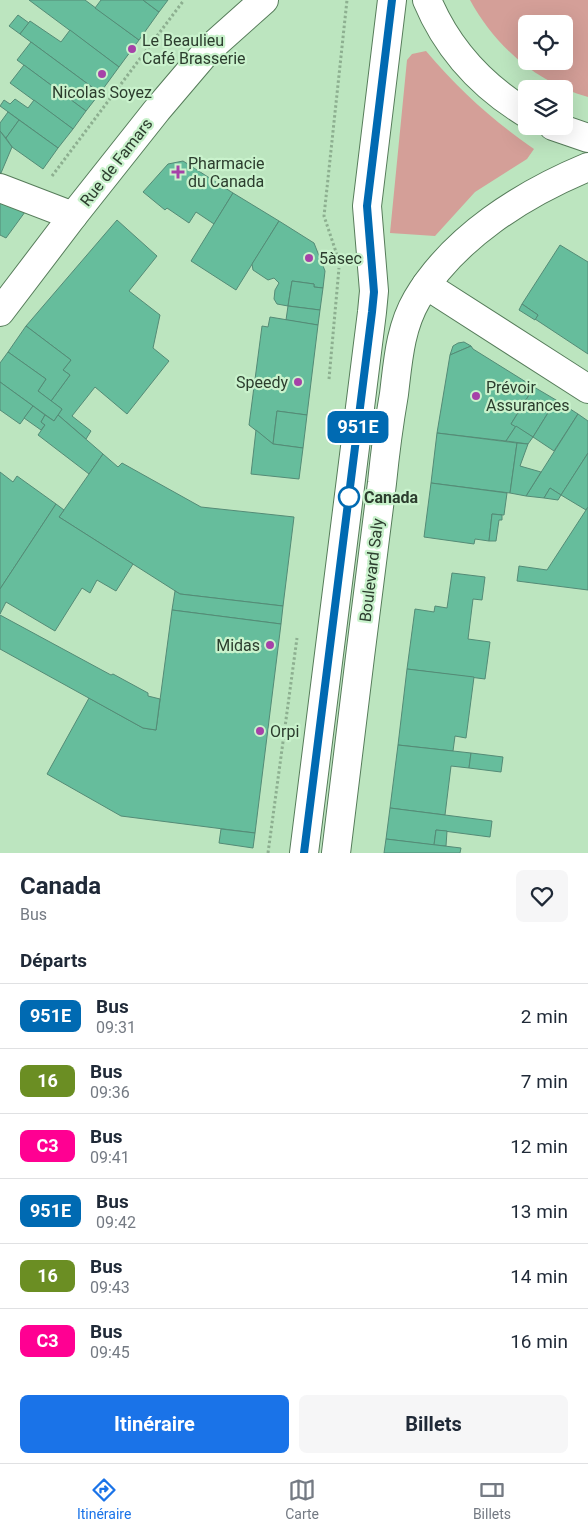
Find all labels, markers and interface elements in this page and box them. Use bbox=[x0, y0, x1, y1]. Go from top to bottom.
map controls bbox=[518, 15, 573, 135]
button: locate bbox=[518, 15, 573, 70]
place label: Le Beaulieu Café Brasserie bbox=[142, 31, 246, 68]
marker: Le Beaulieu Café Brasserie bbox=[126, 43, 138, 55]
marker: Nicolas Soyez bbox=[96, 68, 108, 80]
button: layers bbox=[518, 80, 573, 135]
place label: Nicolas Soyez bbox=[52, 83, 152, 102]
street label: Rue de Famars bbox=[76, 115, 157, 210]
place label: Pharmacie du Canada bbox=[188, 154, 265, 191]
marker: Pharmacie du Canada bbox=[172, 166, 184, 178]
place label: 5àsec bbox=[319, 249, 362, 268]
marker: 5àsec bbox=[303, 252, 315, 264]
place label: Speedy bbox=[236, 373, 288, 392]
marker: Speedy bbox=[292, 376, 304, 388]
place label: Prévoir Assurances bbox=[486, 378, 570, 415]
marker: Prévoir Assurances bbox=[470, 390, 482, 402]
line badge: 951E bbox=[323, 411, 393, 443]
text: 951E bbox=[337, 416, 379, 437]
marker: Canada bbox=[338, 486, 360, 508]
place label: Canada bbox=[364, 488, 419, 507]
street label: Boulevard Saly bbox=[356, 517, 387, 623]
place label: Midas bbox=[216, 636, 260, 655]
marker: Midas bbox=[264, 639, 276, 651]
place label: Orpi bbox=[270, 722, 299, 741]
marker: Orpi bbox=[254, 725, 266, 737]
button: heart bbox=[516, 870, 568, 922]
text: Canada bbox=[20, 872, 101, 900]
text: Bus bbox=[20, 905, 47, 924]
text: Départs bbox=[20, 949, 87, 972]
text: Bus bbox=[96, 995, 129, 1018]
text: 951E bbox=[30, 1005, 71, 1026]
text: 2 min bbox=[521, 1005, 568, 1028]
text: 09:31 bbox=[96, 1018, 136, 1037]
text: Bus bbox=[90, 1060, 123, 1083]
text: 16 bbox=[37, 1070, 58, 1091]
text: 7 min bbox=[521, 1070, 568, 1093]
text: 09:36 bbox=[90, 1083, 130, 1102]
text: Bus bbox=[90, 1125, 123, 1148]
text: C3 bbox=[36, 1135, 59, 1156]
text: 12 min bbox=[510, 1135, 568, 1158]
text: 09:41 bbox=[90, 1148, 130, 1167]
text: Bus bbox=[96, 1190, 129, 1213]
text: 951E bbox=[30, 1200, 71, 1221]
text: 13 min bbox=[510, 1200, 568, 1223]
text: 09:42 bbox=[96, 1213, 136, 1232]
text: Bus bbox=[90, 1255, 123, 1278]
text: 16 bbox=[37, 1265, 58, 1286]
text: 14 min bbox=[510, 1265, 568, 1288]
text: 09:43 bbox=[90, 1278, 130, 1297]
text: Bus bbox=[90, 1320, 123, 1343]
text: C3 bbox=[36, 1330, 59, 1351]
text: 16 min bbox=[510, 1330, 568, 1353]
text: 09:45 bbox=[90, 1343, 130, 1362]
button: Itinéraire bbox=[20, 1395, 289, 1453]
button: Billets bbox=[299, 1395, 568, 1453]
tab: Itinéraire bbox=[77, 1476, 131, 1522]
tab: Carte bbox=[285, 1476, 319, 1522]
tab: Billets bbox=[473, 1476, 511, 1522]

